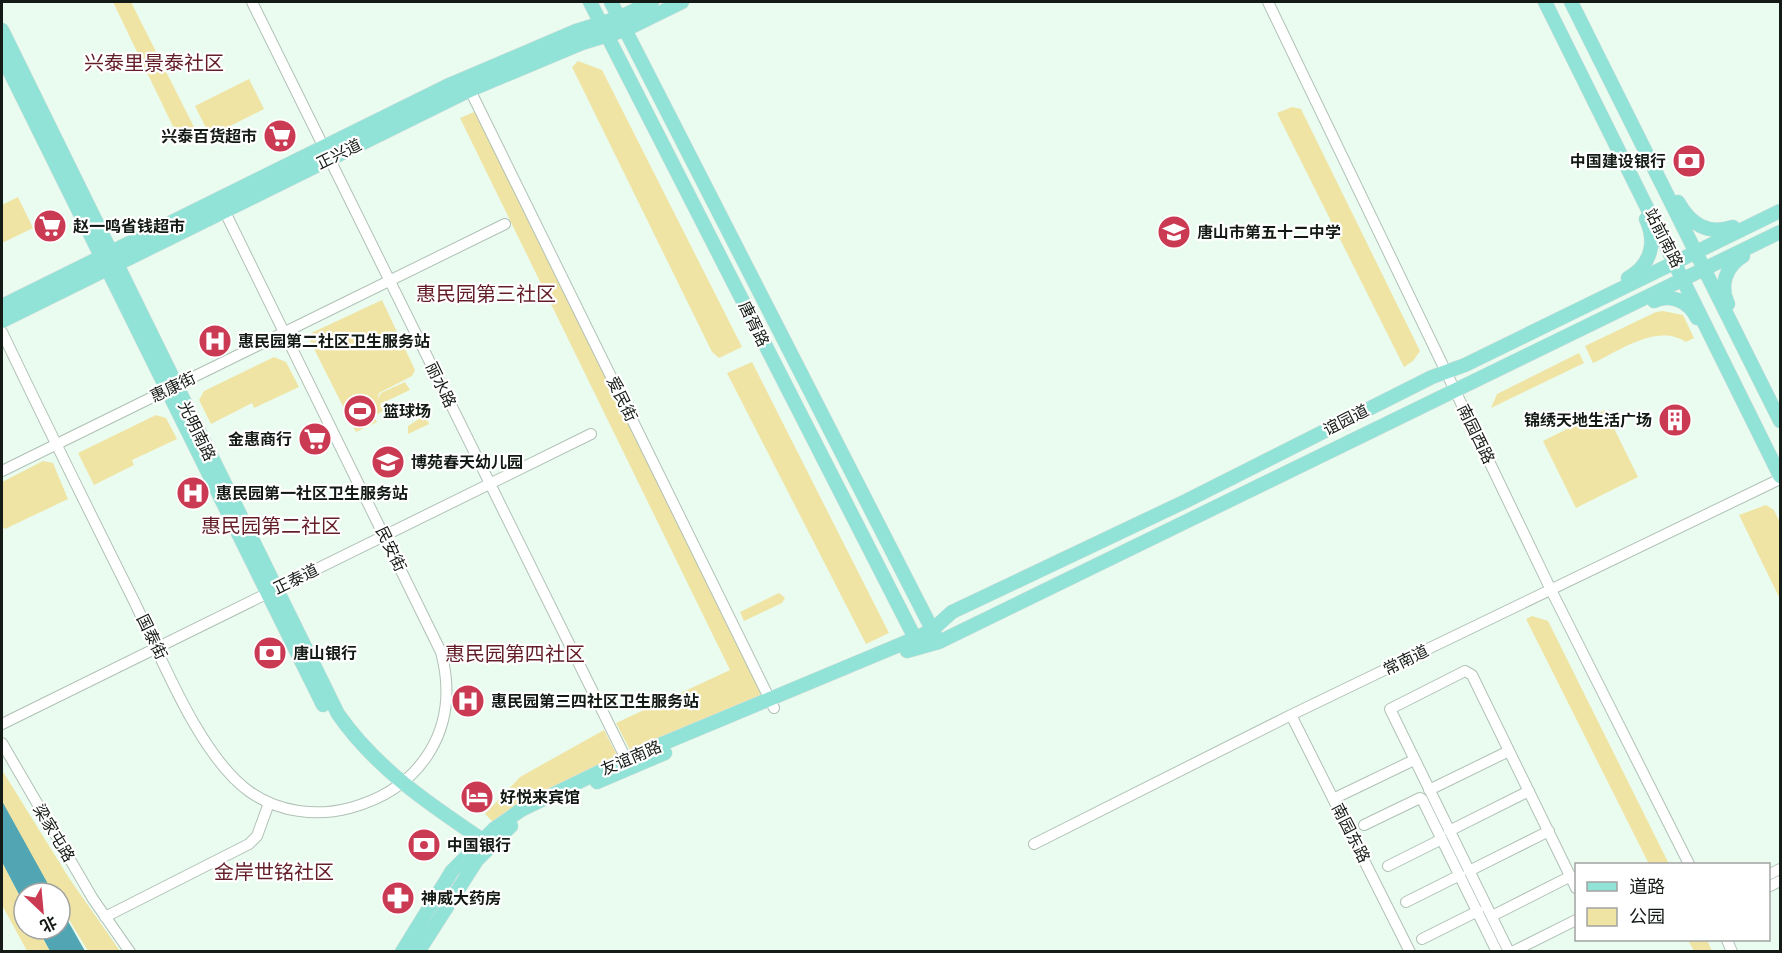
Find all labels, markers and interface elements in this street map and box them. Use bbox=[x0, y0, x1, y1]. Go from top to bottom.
district label: 兴泰里景泰社区 bbox=[84, 49, 224, 78]
supermarket icon: 兴泰百货超市 bbox=[262, 118, 298, 154]
place label: 兴泰百货超市 bbox=[161, 125, 257, 148]
street label: 正兴道 bbox=[312, 133, 366, 175]
bank icon: 中国建设银行 bbox=[1671, 143, 1707, 179]
place label: 中国建设银行 bbox=[1570, 150, 1666, 173]
street label: 站前南路 bbox=[1639, 204, 1689, 272]
supermarket icon: 赵一鸣省钱超市 bbox=[32, 208, 68, 244]
school or university icon: 唐山市第五十二中学 bbox=[1156, 214, 1192, 250]
place label: 赵一鸣省钱超市 bbox=[73, 215, 185, 238]
place label: 唐山市第五十二中学 bbox=[1197, 221, 1341, 244]
district label: 惠民园第三社区 bbox=[416, 280, 556, 309]
street label: 唐胥路 bbox=[733, 297, 775, 351]
hospital icon: 惠民园第二社区卫生服务站 bbox=[197, 323, 233, 359]
place label: 惠民园第二社区卫生服务站 bbox=[238, 330, 430, 353]
street label: 丽水路 bbox=[420, 358, 462, 412]
street label: 惠康街 bbox=[146, 366, 200, 408]
street label: 爱民街 bbox=[601, 372, 643, 426]
sports icon: 篮球场 bbox=[342, 393, 378, 429]
street label: 光明南路 bbox=[173, 397, 221, 465]
street label: 谊园道 bbox=[1319, 399, 1373, 441]
place label: 篮球场 bbox=[383, 400, 431, 423]
street label: 南园西路 bbox=[1452, 400, 1500, 468]
building icon: 锦绣天地生活广场 bbox=[1657, 402, 1693, 438]
place label: 锦绣天地生活广场 bbox=[1524, 409, 1652, 432]
supermarket icon: 金惠商行 bbox=[297, 421, 333, 457]
place label: 金惠商行 bbox=[228, 428, 292, 451]
school or university icon: 博苑春天幼儿园 bbox=[370, 444, 406, 480]
place label: 博苑春天幼儿园 bbox=[411, 451, 523, 474]
hospital icon: 惠民园第一社区卫生服务站 bbox=[175, 475, 211, 511]
place label: 惠民园第一社区卫生服务站 bbox=[216, 482, 408, 505]
district label: 惠民园第二社区 bbox=[201, 512, 341, 541]
street label: 民安街 bbox=[370, 522, 412, 576]
street label: 正泰道 bbox=[269, 558, 323, 600]
street label: 国泰街 bbox=[131, 610, 173, 664]
bank icon: 唐山银行 bbox=[252, 635, 288, 671]
street label: 常南道 bbox=[1379, 639, 1433, 681]
district label: 惠民园第四社区 bbox=[445, 640, 585, 669]
place label: 唐山银行 bbox=[293, 642, 357, 665]
hospital icon: 惠民园第三四社区卫生服务站 bbox=[450, 683, 486, 719]
place label: 惠民园第三四社区卫生服务站 bbox=[491, 690, 699, 713]
street label: 友谊南路 bbox=[597, 735, 665, 781]
hotel icon: 好悦来宾馆 bbox=[459, 779, 495, 815]
place label: 好悦来宾馆 bbox=[500, 786, 580, 809]
street label: 南园东路 bbox=[1326, 799, 1376, 867]
street label: 梁家屯路 bbox=[28, 800, 80, 866]
bank icon: 中国银行 bbox=[406, 827, 442, 863]
place label: 中国银行 bbox=[447, 834, 511, 857]
district label: 金岸世铭社区 bbox=[214, 858, 334, 887]
legend bbox=[1575, 863, 1770, 941]
text: 道路 bbox=[1629, 874, 1665, 900]
pharmacy icon: 神威大药房 bbox=[380, 880, 416, 916]
north arrow bbox=[12, 881, 72, 941]
place label: 神威大药房 bbox=[421, 887, 501, 910]
text: 公园 bbox=[1629, 904, 1665, 930]
text: 北 bbox=[36, 910, 61, 938]

